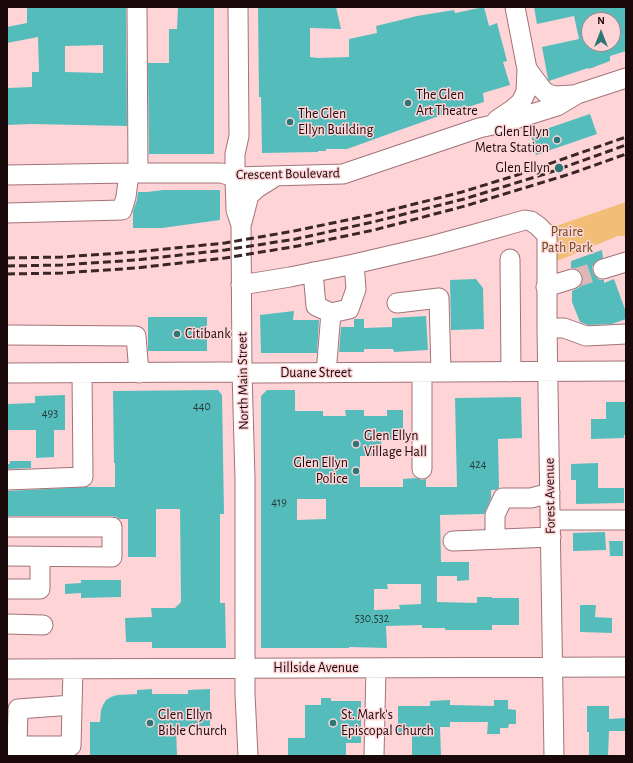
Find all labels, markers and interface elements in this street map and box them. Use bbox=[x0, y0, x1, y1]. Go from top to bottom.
north arrow bbox=[581, 12, 621, 52]
text: N bbox=[597, 15, 605, 26]
place label: The Glen Art Theatre bbox=[416, 87, 478, 120]
marker: The Glen Art Theatre bbox=[403, 98, 413, 108]
place label: The Glen Ellyn Building bbox=[298, 106, 373, 138]
marker: The Glen Ellyn Building bbox=[285, 117, 295, 127]
place label: Glen Ellyn Metra Station bbox=[475, 124, 549, 156]
marker: Glen Ellyn Metra Station bbox=[552, 135, 562, 145]
place label: Glen Ellyn bbox=[495, 160, 550, 176]
marker: Glen Ellyn bbox=[553, 162, 565, 174]
street label: Crescent Boulevard bbox=[236, 165, 340, 183]
park label: Praire Path Park bbox=[541, 224, 593, 256]
place label: Citibank bbox=[185, 326, 231, 342]
marker: Citibank bbox=[172, 329, 182, 339]
street label: North Main Street bbox=[234, 332, 252, 430]
street label: Duane Street bbox=[280, 365, 352, 381]
house number: 440 bbox=[193, 399, 211, 413]
house number: 493 bbox=[42, 406, 58, 420]
place label: Glen Ellyn Village Hall bbox=[364, 428, 427, 460]
marker: Glen Ellyn Village Hall bbox=[351, 439, 361, 449]
place label: Glen Ellyn Police bbox=[293, 455, 348, 488]
house number: 424 bbox=[469, 457, 487, 471]
street label: Forest Avenue bbox=[541, 458, 559, 534]
marker: Glen Ellyn Police bbox=[351, 466, 361, 476]
house number: 419 bbox=[271, 495, 287, 509]
house number: 530,532 bbox=[355, 611, 389, 625]
street label: Hillside Avenue bbox=[273, 660, 359, 676]
place label: Glen Ellyn Bible Church bbox=[158, 707, 227, 740]
place label: St. Mark's Episcopal Church bbox=[341, 707, 434, 740]
marker: Glen Ellyn Bible Church bbox=[145, 718, 155, 728]
marker: St. Mark's Episcopal Church bbox=[328, 718, 338, 728]

